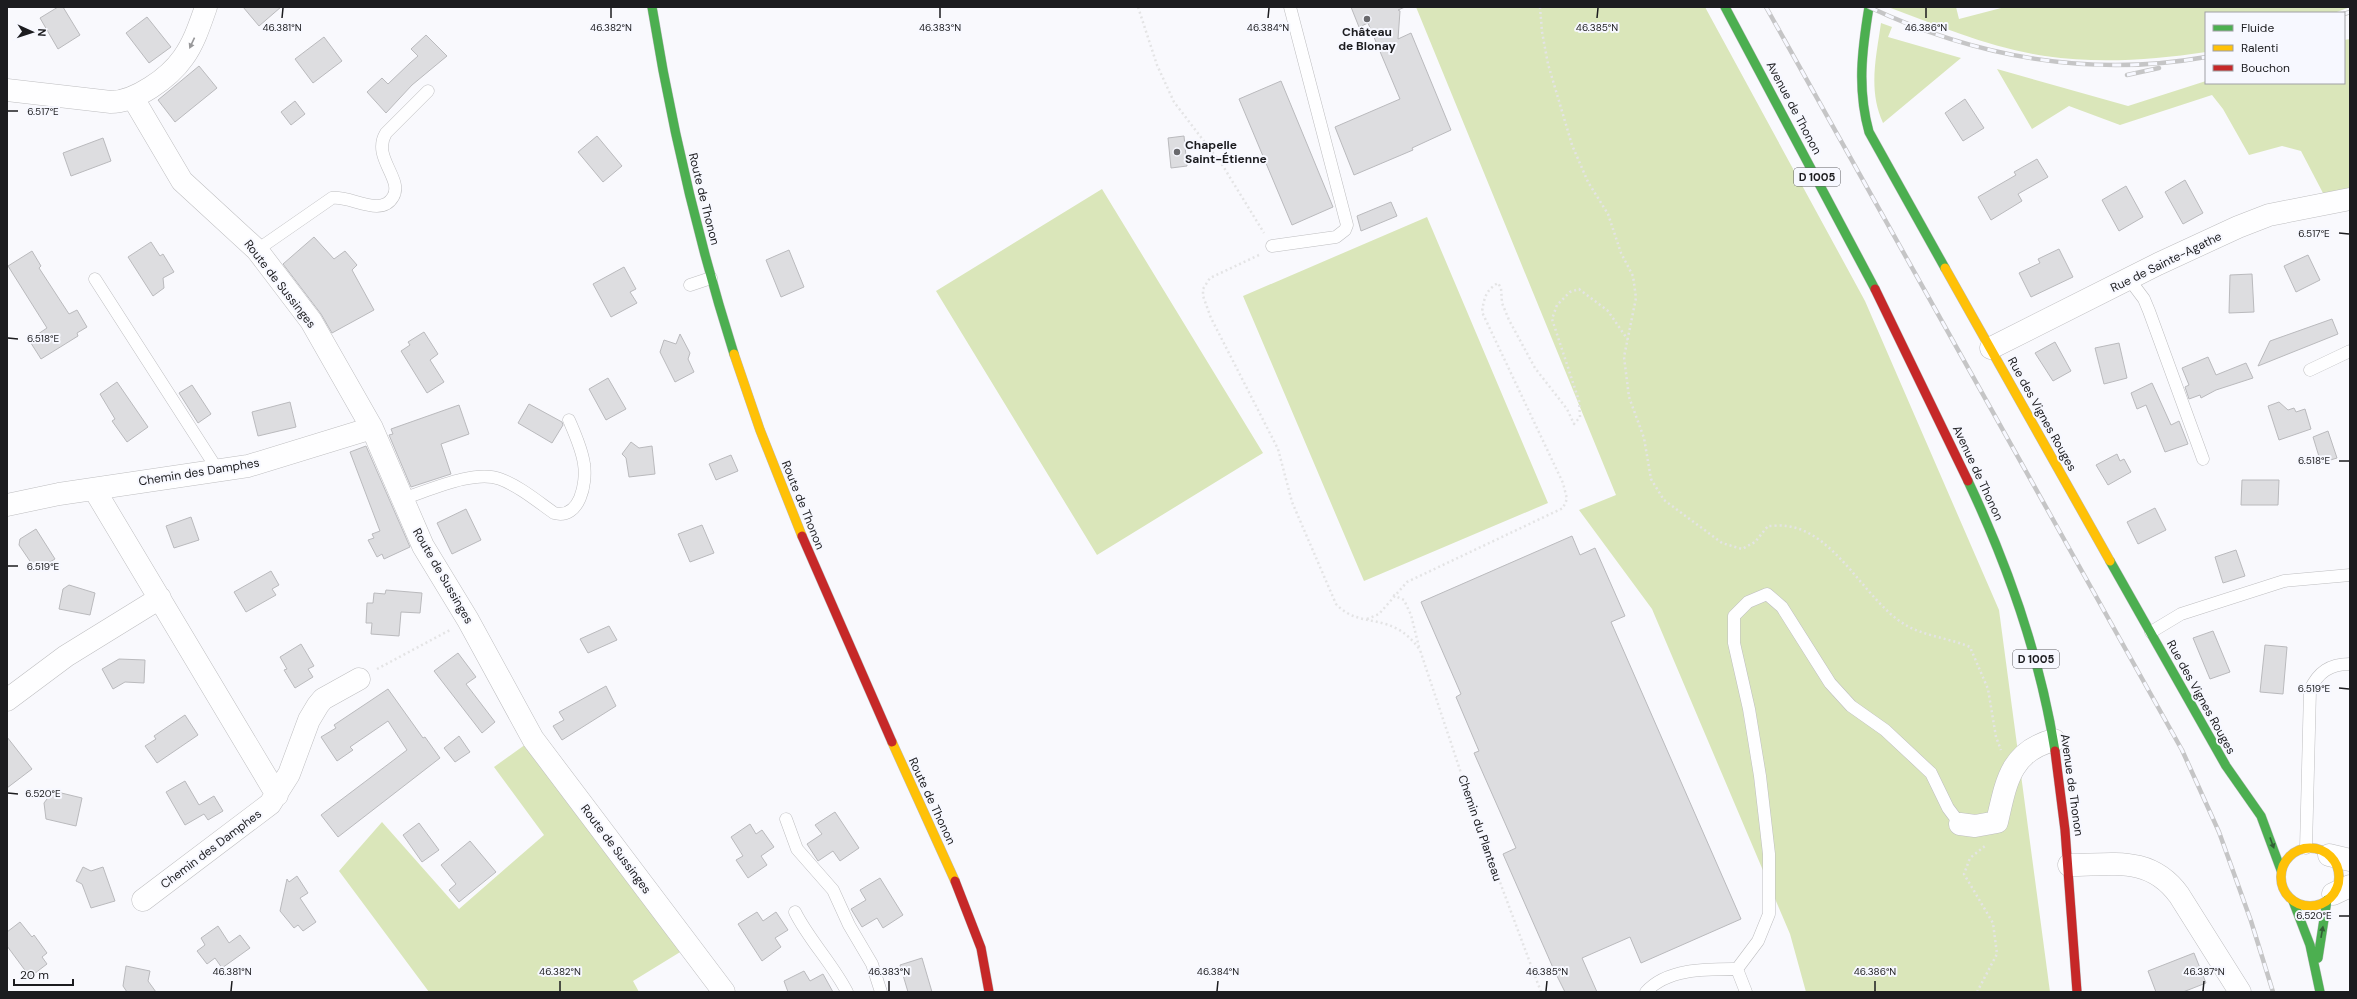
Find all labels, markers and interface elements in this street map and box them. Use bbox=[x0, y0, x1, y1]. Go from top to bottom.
north arrow bbox=[12, 12, 52, 52]
legend bbox=[2205, 12, 2345, 84]
marker: Château de Blonay bbox=[1362, 14, 1372, 24]
text: Fluide bbox=[2241, 20, 2274, 36]
text: 46.381°N bbox=[262, 21, 302, 34]
text: 46.382°N bbox=[590, 21, 632, 34]
text: 46.383°N bbox=[919, 21, 961, 34]
text: 46.384°N bbox=[1247, 21, 1289, 34]
text: 46.385°N bbox=[1576, 21, 1618, 34]
text: 46.386°N bbox=[1905, 21, 1947, 34]
place label: Château de Blonay bbox=[1338, 24, 1397, 54]
text: N bbox=[35, 28, 49, 37]
one-way arrow bbox=[189, 37, 195, 49]
text: Ralenti bbox=[2241, 40, 2279, 56]
street label: Avenue de Thonon bbox=[1763, 59, 1825, 157]
text: Bouchon bbox=[2241, 60, 2290, 76]
text: 6.517°E bbox=[27, 105, 59, 118]
place label: Chapelle Saint-Étienne bbox=[1185, 137, 1267, 167]
marker: Chapelle Saint-Étienne bbox=[1172, 147, 1182, 157]
street label: Route de Thonon bbox=[685, 151, 723, 247]
road number: D 1005 bbox=[1794, 168, 1840, 186]
text: 6.517°E bbox=[2298, 227, 2330, 240]
street label: Rue de Sainte-Agathe bbox=[2108, 228, 2224, 296]
street label: Route de Sussinges bbox=[241, 237, 319, 331]
text: 6.518°E bbox=[27, 332, 59, 345]
street label: Rue des Vignes Rouges bbox=[2004, 354, 2080, 474]
street label: Avenue de Thonon bbox=[1949, 423, 2007, 523]
text: 6.518°E bbox=[2298, 454, 2330, 467]
street label: Chemin des Damphes bbox=[137, 455, 261, 489]
street label: Route de Thonon bbox=[778, 458, 828, 552]
street label: Route de Sussinges bbox=[409, 525, 477, 627]
text: 6.519°E bbox=[27, 560, 60, 573]
street label: Rue des Vignes Rouges bbox=[2163, 637, 2239, 757]
road number: D 1005 bbox=[2013, 650, 2059, 668]
text: 6.519°E bbox=[2298, 682, 2331, 695]
street label: Avenue de Thonon bbox=[2057, 733, 2087, 837]
street label: Route de Thonon bbox=[905, 755, 959, 847]
street label: Chemin du Planteau bbox=[1454, 773, 1506, 883]
text: 6.520°E bbox=[25, 787, 61, 800]
street label: Route de Sussinges bbox=[577, 801, 655, 897]
street label: Chemin des Damphes bbox=[157, 806, 265, 892]
one-way arrow bbox=[2269, 837, 2275, 849]
text: 6.520°E bbox=[2296, 909, 2332, 922]
one-way arrow bbox=[2319, 926, 2325, 939]
scale bar bbox=[14, 961, 73, 987]
text: 46.381°N bbox=[212, 965, 252, 978]
text: 46.382°N bbox=[539, 965, 581, 978]
text: 46.383°N bbox=[868, 965, 910, 978]
text: 46.384°N bbox=[1197, 965, 1239, 978]
text: 46.385°N bbox=[1526, 965, 1568, 978]
text: 46.386°N bbox=[1854, 965, 1896, 978]
text: 46.387°N bbox=[2183, 965, 2225, 978]
text: 20 m bbox=[20, 967, 49, 983]

